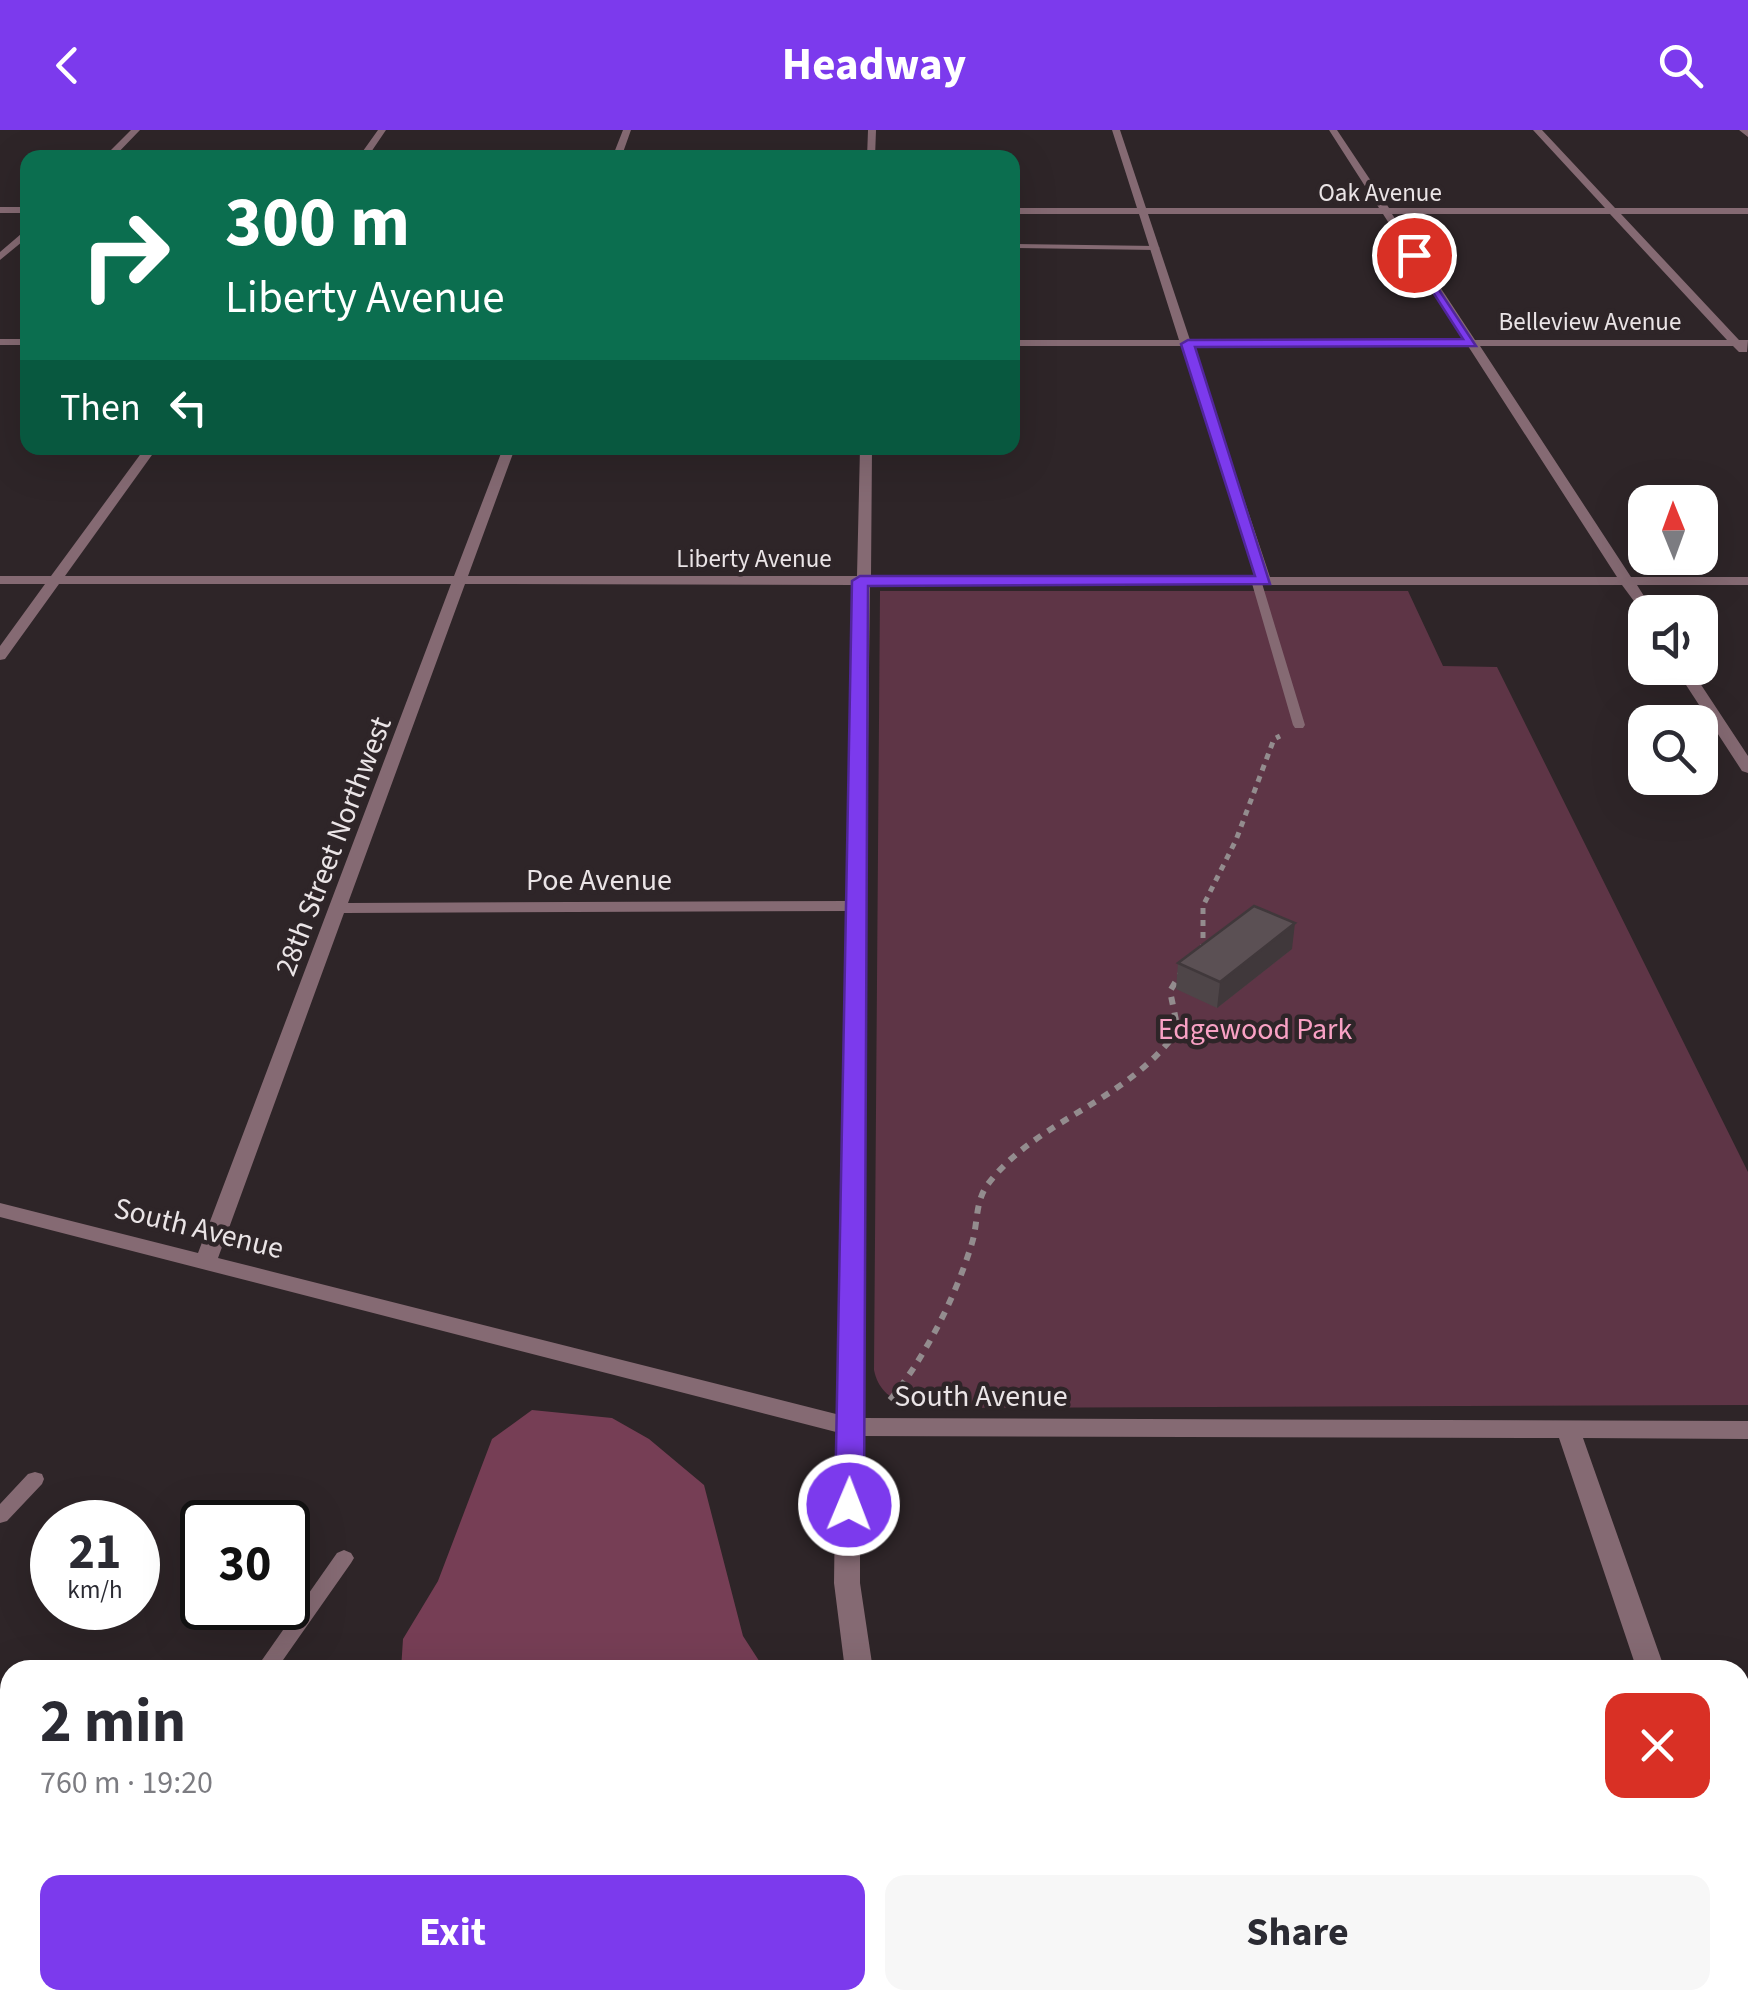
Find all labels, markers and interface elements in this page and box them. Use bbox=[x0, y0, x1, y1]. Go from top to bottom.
text: Headway bbox=[782, 33, 966, 97]
icon: back bbox=[40, 38, 95, 93]
icon: search bbox=[1653, 38, 1708, 93]
text: 300 m bbox=[225, 173, 410, 273]
street label: Oak Avenue bbox=[1318, 175, 1442, 211]
icon: right bbox=[60, 190, 190, 320]
pin bbox=[1372, 213, 1457, 298]
icon: arrive bbox=[1387, 228, 1442, 283]
text: Liberty Avenue bbox=[225, 266, 505, 330]
street label: Belleview Avenue bbox=[1499, 304, 1681, 340]
icon: left bbox=[161, 380, 216, 435]
text: Then bbox=[60, 381, 141, 435]
north arrow bbox=[1628, 485, 1718, 575]
map controls bbox=[1628, 485, 1718, 795]
street label: Liberty Avenue bbox=[676, 541, 832, 577]
button: sound bbox=[1628, 595, 1718, 685]
button: search bbox=[1628, 705, 1718, 795]
street label: 28th Street Northwest bbox=[264, 710, 403, 982]
street label: Poe Avenue bbox=[526, 859, 672, 902]
park label: Edgewood Park bbox=[1158, 1008, 1352, 1051]
street label: South Avenue bbox=[109, 1187, 288, 1270]
street label: South Avenue bbox=[894, 1375, 1068, 1418]
position arrow bbox=[797, 1453, 901, 1557]
speed limit sign: 30 bbox=[180, 1500, 310, 1630]
text: 21 bbox=[69, 1517, 121, 1588]
text: km/h bbox=[67, 1572, 123, 1608]
text: 2 min bbox=[40, 1680, 186, 1765]
button: close bbox=[1605, 1693, 1710, 1798]
text: 760 m · 19:20 bbox=[40, 1760, 213, 1806]
button: Exit bbox=[40, 1875, 865, 1990]
button: Share bbox=[885, 1875, 1710, 1990]

